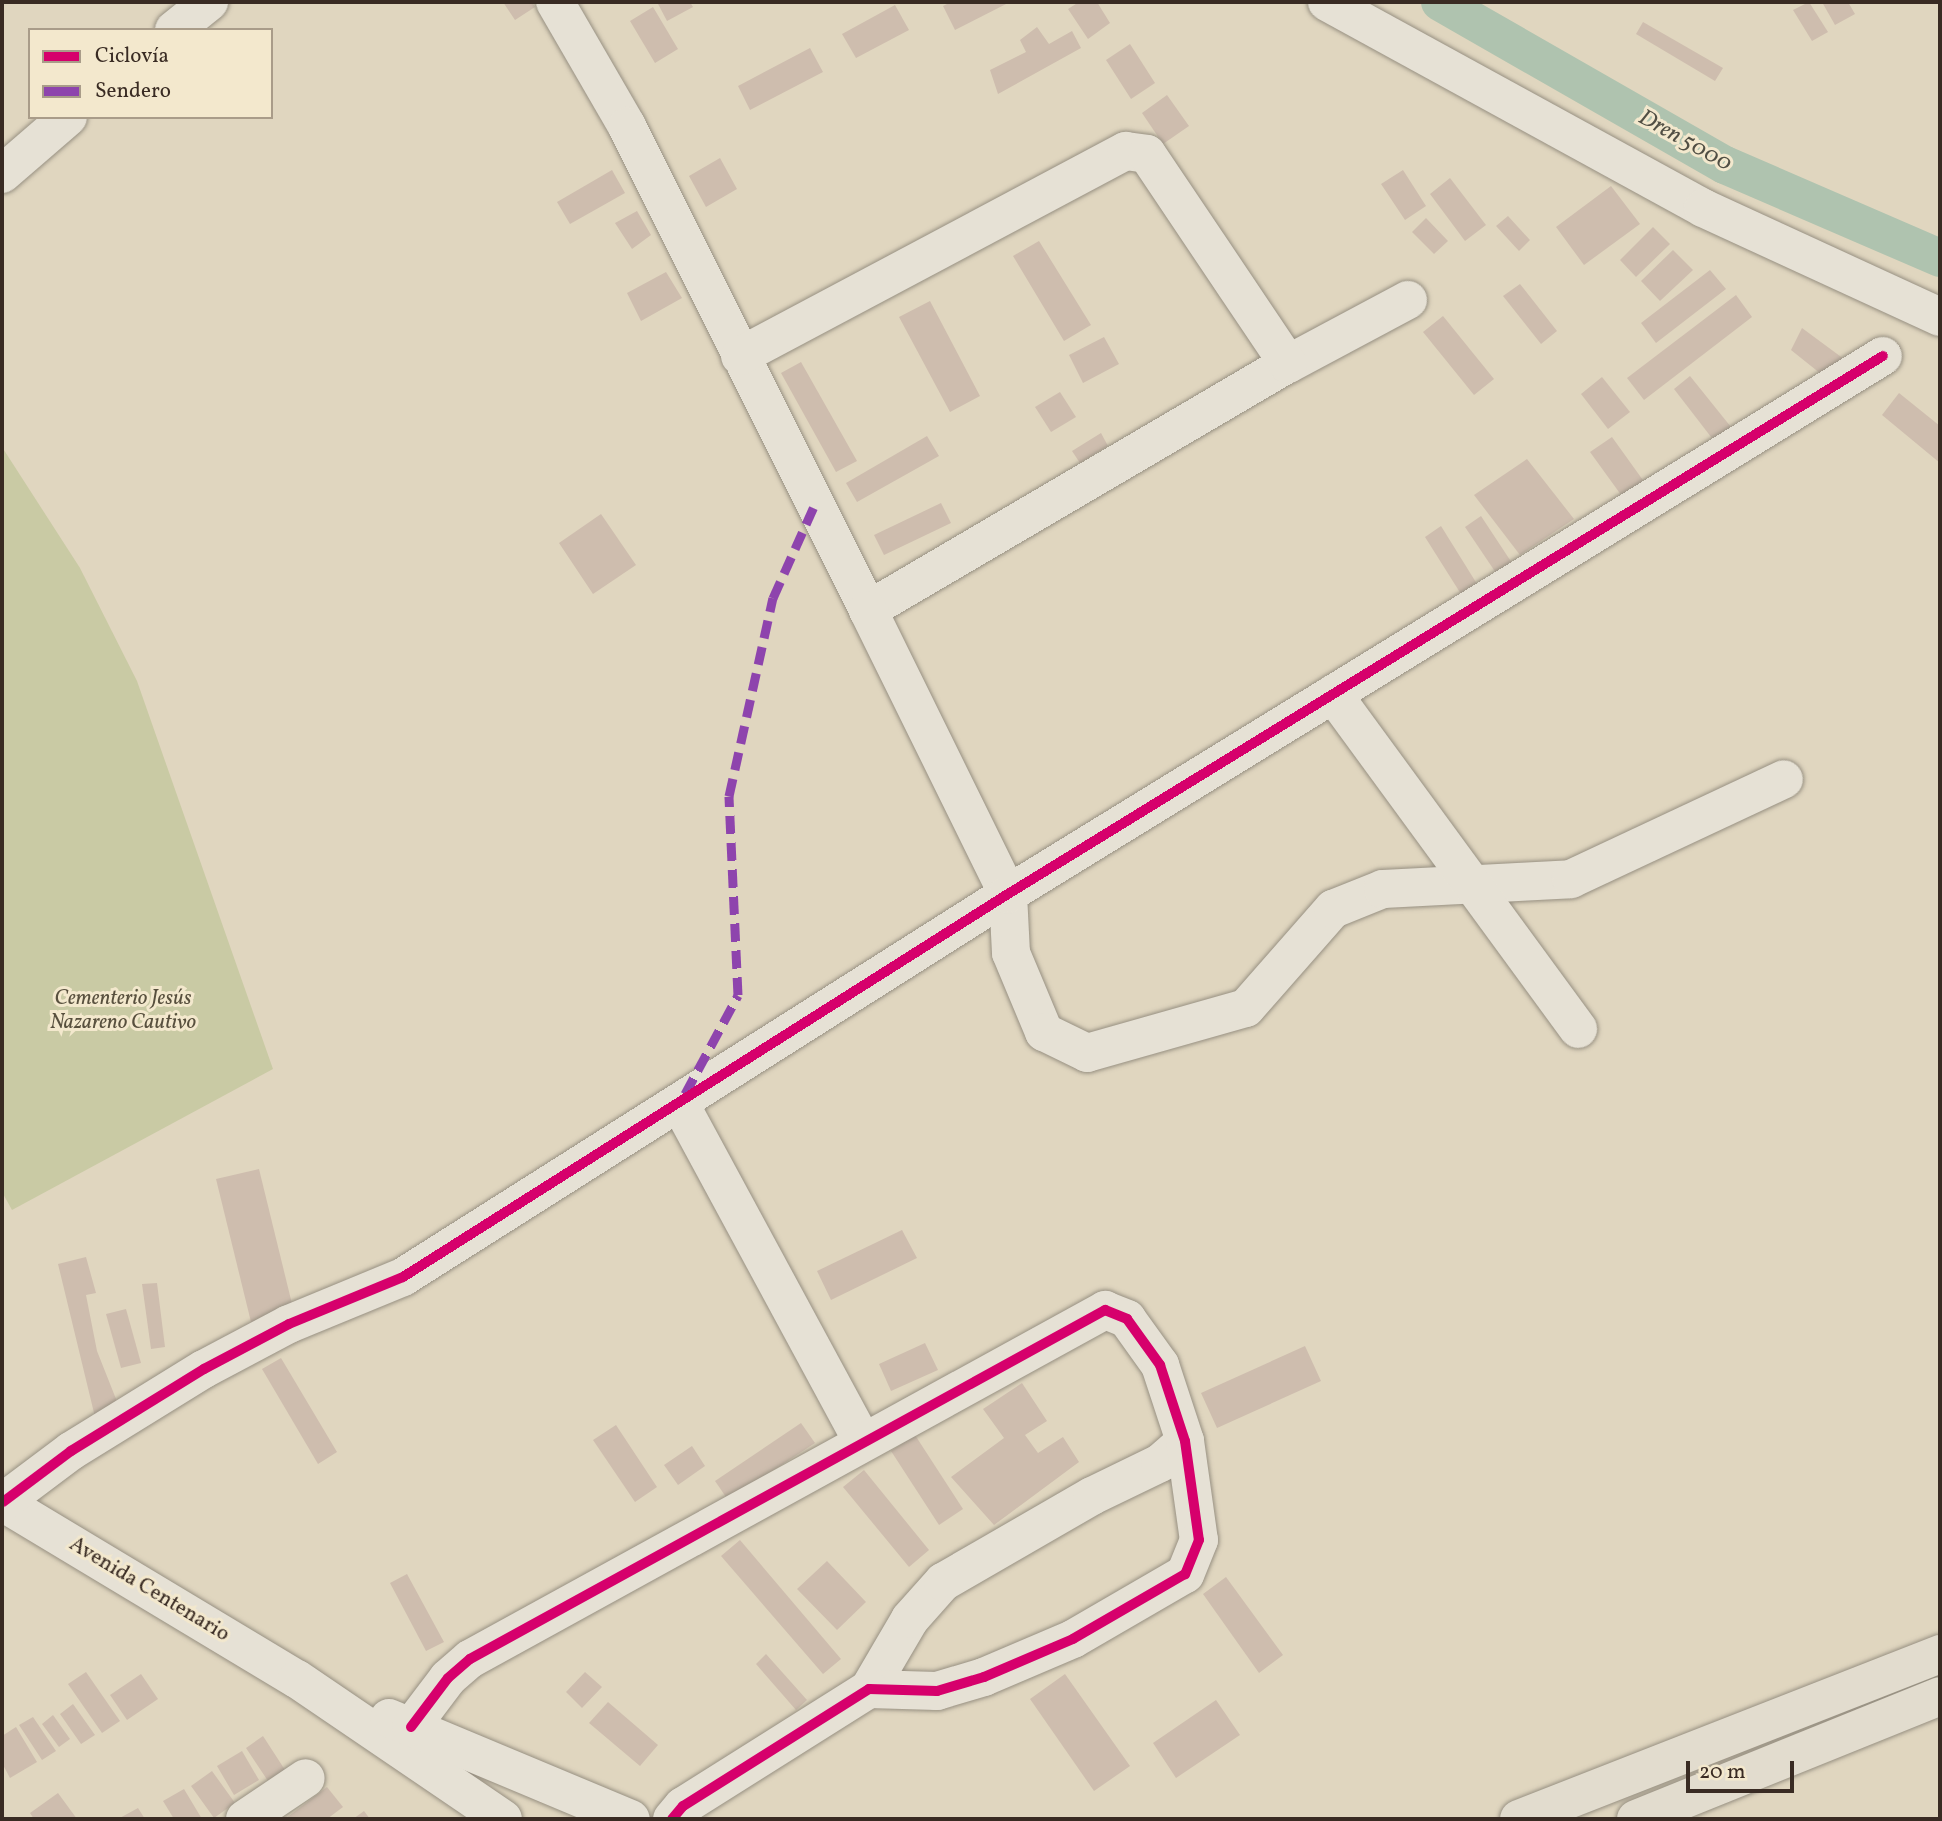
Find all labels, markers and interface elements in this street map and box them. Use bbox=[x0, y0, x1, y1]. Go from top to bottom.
legend bbox=[28, 28, 273, 119]
text: Ciclovía bbox=[95, 42, 169, 71]
text: Sendero bbox=[95, 77, 171, 106]
water label: Dren 5000 bbox=[1633, 104, 1737, 178]
park label: Cementerio Jesús Nazareno Cautivo bbox=[50, 986, 196, 1036]
street label: Avenida Centenario bbox=[64, 1532, 234, 1648]
scale bar bbox=[1690, 1748, 1798, 1792]
text: 20 m bbox=[1699, 1758, 1745, 1787]

